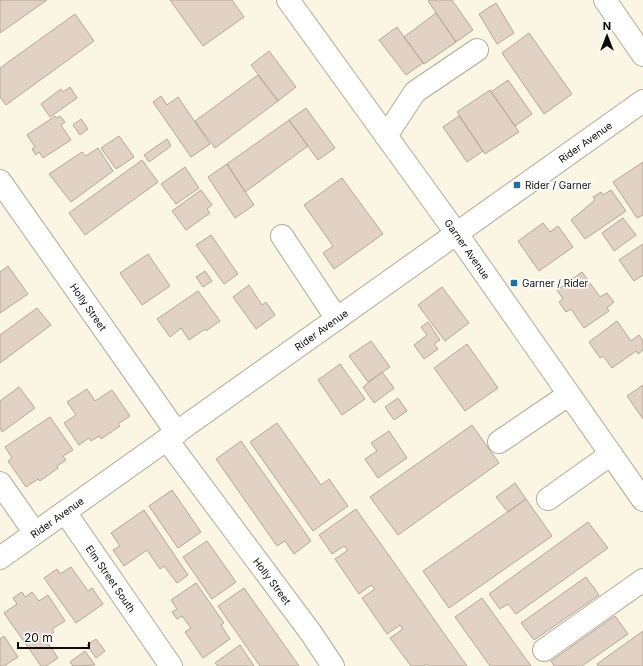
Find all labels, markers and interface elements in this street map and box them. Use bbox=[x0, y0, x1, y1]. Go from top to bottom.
north arrow bbox=[587, 16, 627, 56]
text: N bbox=[603, 19, 611, 33]
street label: Rider Avenue bbox=[556, 119, 614, 165]
place label: Rider / Garner bbox=[525, 179, 592, 191]
marker: Rider / Garner bbox=[512, 180, 522, 190]
street label: Garner Avenue bbox=[442, 217, 493, 282]
place label: Garner / Rider bbox=[522, 277, 589, 289]
marker: Garner / Rider bbox=[509, 278, 519, 288]
street label: Holly Street bbox=[68, 281, 110, 334]
street label: Rider Avenue bbox=[292, 307, 350, 353]
street label: Rider Avenue bbox=[28, 494, 86, 540]
street label: Elm Street South bbox=[84, 543, 138, 615]
street label: Holly Street bbox=[251, 555, 294, 607]
scale bar bbox=[18, 624, 89, 650]
text: 20 m bbox=[24, 630, 53, 645]

